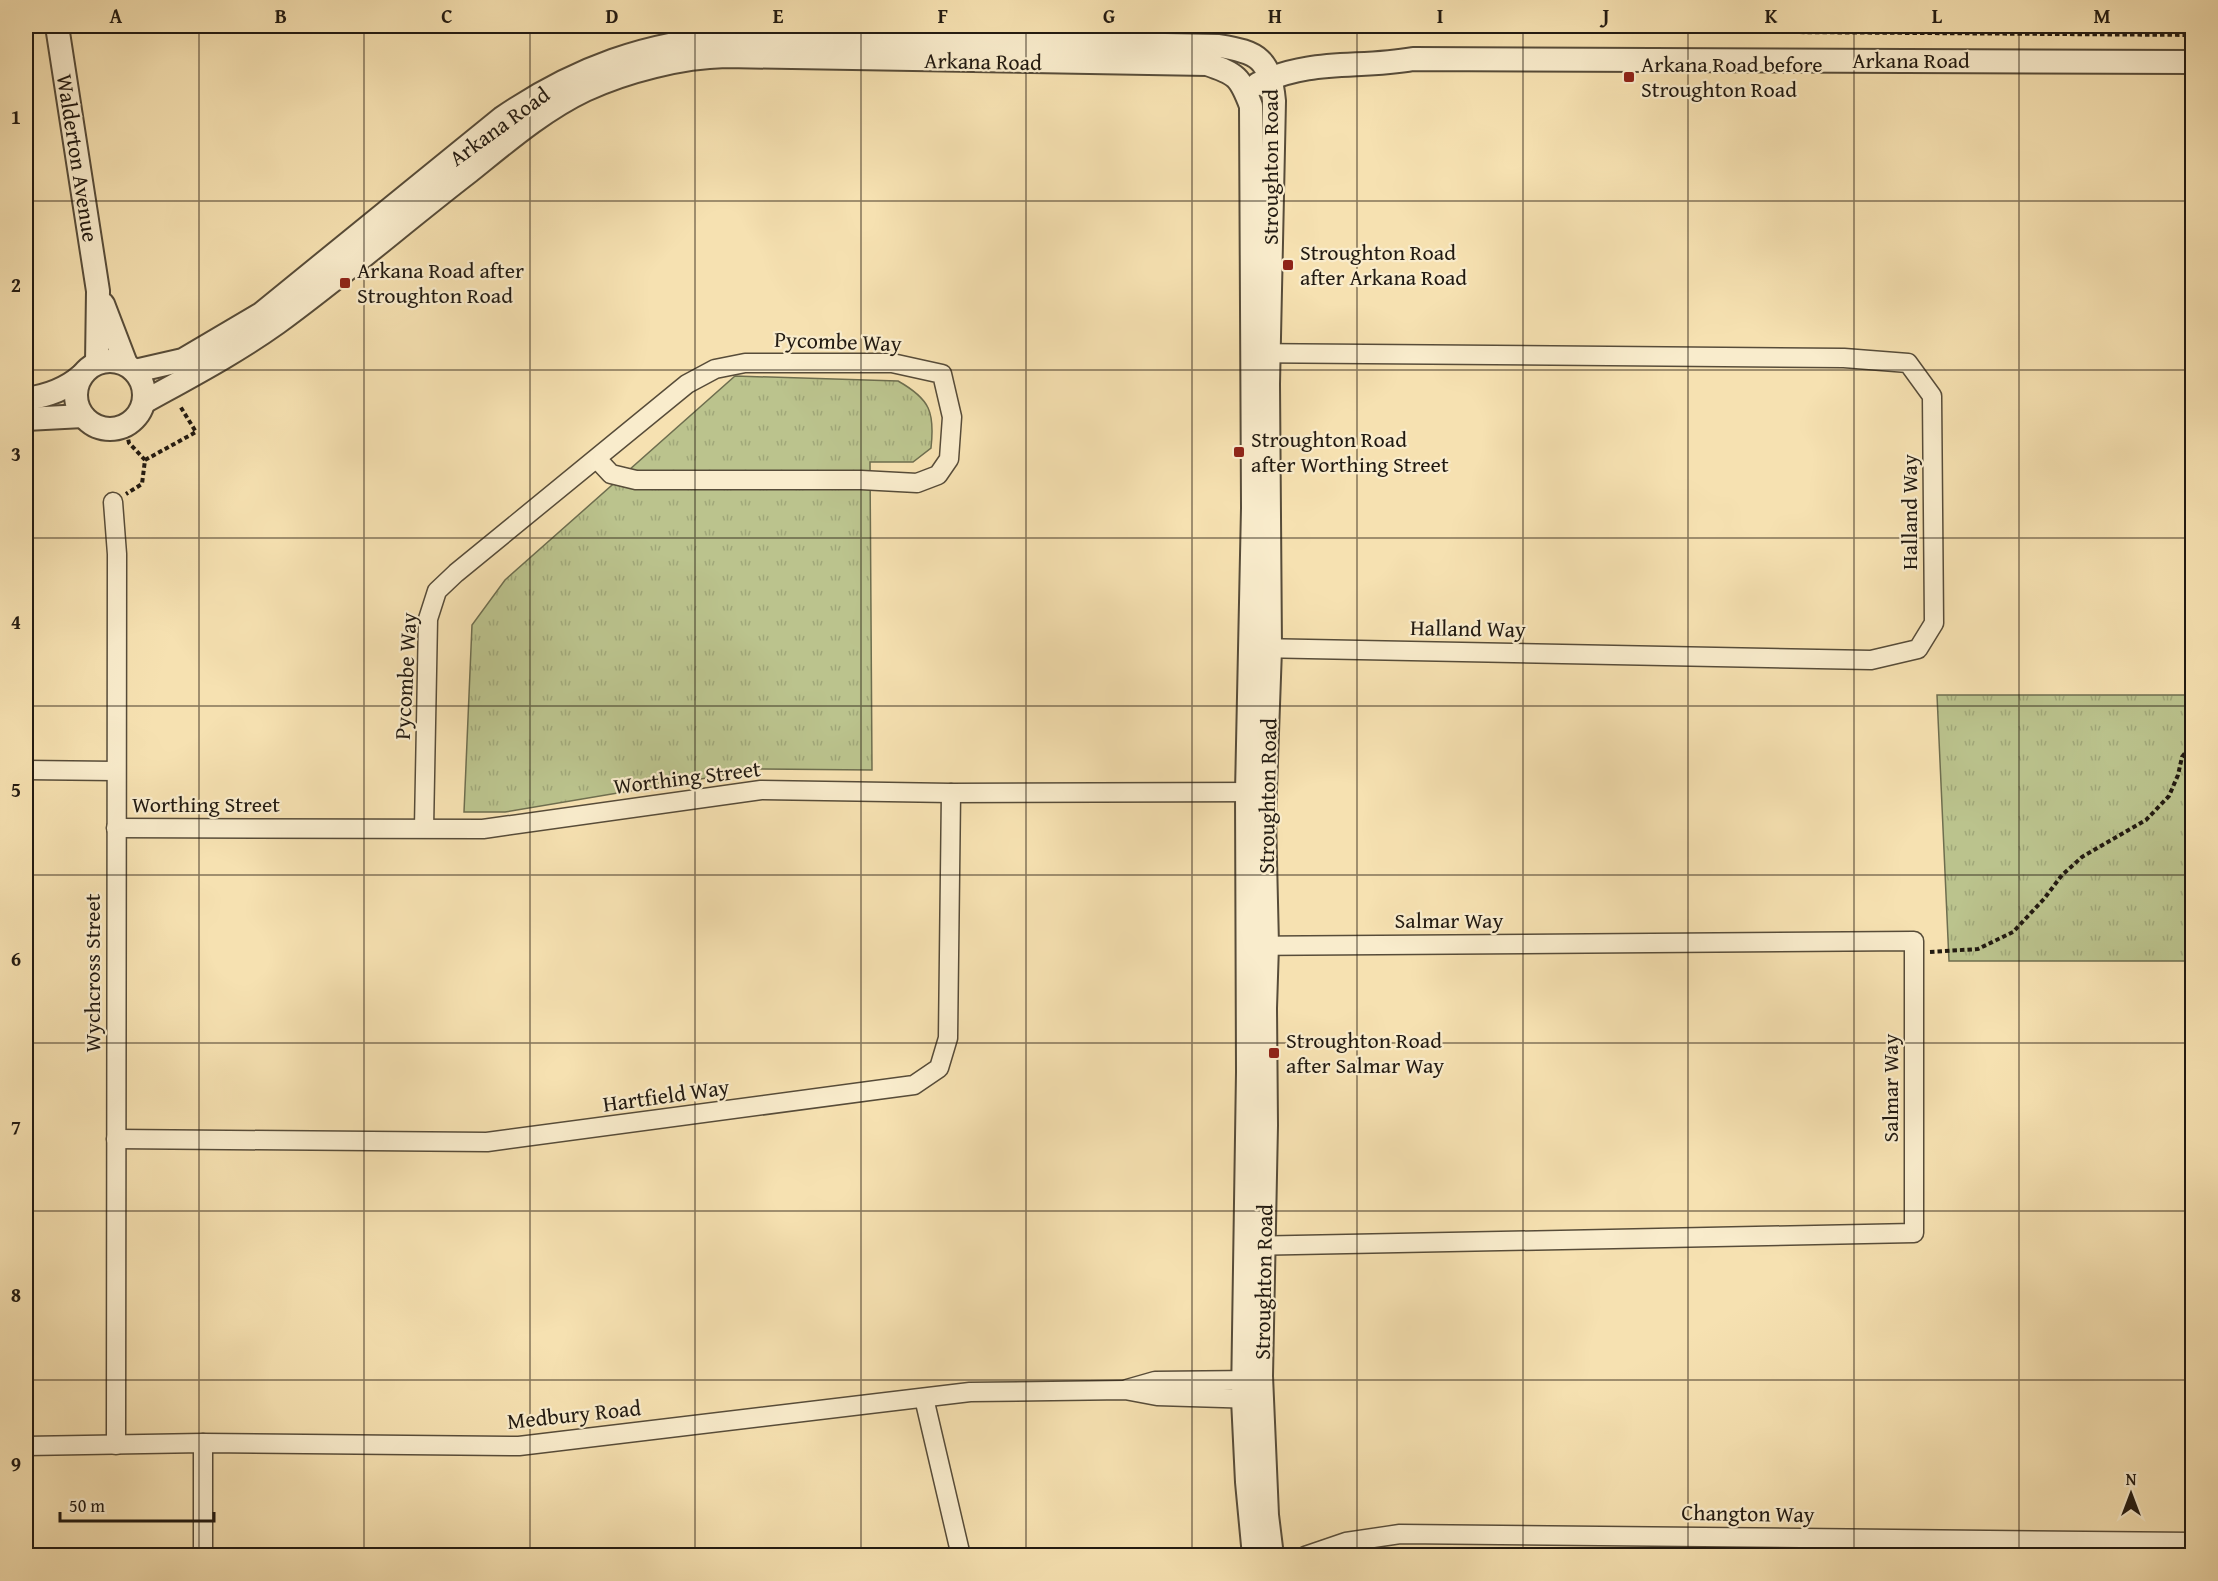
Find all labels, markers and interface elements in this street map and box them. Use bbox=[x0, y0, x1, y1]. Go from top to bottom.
text: A bbox=[110, 1, 123, 30]
text: B bbox=[275, 1, 287, 30]
text: C bbox=[441, 1, 453, 30]
text: D bbox=[605, 1, 619, 30]
text: E bbox=[773, 1, 784, 30]
text: F bbox=[938, 1, 948, 30]
text: G bbox=[1103, 1, 1115, 30]
text: H bbox=[1268, 1, 1282, 30]
text: I bbox=[1437, 1, 1443, 30]
text: J bbox=[1600, 1, 1610, 30]
text: K bbox=[1765, 1, 1778, 30]
text: L bbox=[1932, 1, 1943, 30]
text: M bbox=[2093, 1, 2111, 30]
street label: Arkana Road bbox=[924, 44, 1042, 78]
street label: Arkana Road bbox=[1852, 44, 1970, 76]
place label: Arkana Road before Stroughton Road bbox=[1641, 48, 1823, 105]
marker: Arkana Road before Stroughton Road bbox=[1622, 70, 1636, 84]
street label: Walderton Avenue bbox=[49, 72, 107, 244]
street label: Arkana Road bbox=[442, 78, 556, 174]
street label: Stroughton Road bbox=[1254, 89, 1286, 245]
text: 1 bbox=[11, 102, 21, 131]
place label: Stroughton Road after Arkana Road bbox=[1300, 236, 1467, 293]
place label: Arkana Road after Stroughton Road bbox=[357, 254, 524, 311]
marker: Stroughton Road after Arkana Road bbox=[1281, 258, 1295, 272]
text: 2 bbox=[11, 270, 21, 299]
marker: Arkana Road after Stroughton Road bbox=[338, 276, 352, 290]
street label: Pycombe Way bbox=[774, 323, 902, 359]
place label: Stroughton Road after Worthing Street bbox=[1251, 423, 1449, 480]
text: 3 bbox=[11, 439, 21, 468]
marker: Stroughton Road after Worthing Street bbox=[1232, 445, 1246, 459]
street label: Halland Way bbox=[1893, 454, 1925, 570]
text: 4 bbox=[11, 607, 21, 636]
street label: Pycombe Way bbox=[386, 611, 424, 741]
street label: Halland Way bbox=[1410, 611, 1526, 645]
street label: Stroughton Road bbox=[1250, 718, 1284, 874]
street label: Worthing Street bbox=[611, 752, 763, 802]
text: 5 bbox=[11, 775, 21, 804]
street label: Worthing Street bbox=[132, 788, 280, 820]
street label: Wychcross Street bbox=[76, 893, 108, 1053]
street label: Salmar Way bbox=[1395, 904, 1503, 936]
text: 6 bbox=[11, 944, 21, 973]
place label: Stroughton Road after Salmar Way bbox=[1286, 1024, 1444, 1081]
street label: Salmar Way bbox=[1874, 1034, 1906, 1142]
marker: Stroughton Road after Salmar Way bbox=[1267, 1046, 1281, 1060]
street label: Hartfield Way bbox=[601, 1070, 731, 1120]
text: 7 bbox=[11, 1112, 21, 1141]
street label: Stroughton Road bbox=[1246, 1204, 1280, 1360]
text: 8 bbox=[11, 1280, 21, 1309]
street label: Medbury Road bbox=[506, 1391, 643, 1437]
text: 9 bbox=[11, 1449, 21, 1478]
north arrow bbox=[2101, 1464, 2161, 1524]
text: N bbox=[2126, 1467, 2137, 1491]
scale bar bbox=[60, 1485, 214, 1523]
text: 50 m bbox=[69, 1492, 105, 1519]
street label: Changton Way bbox=[1681, 1496, 1815, 1530]

